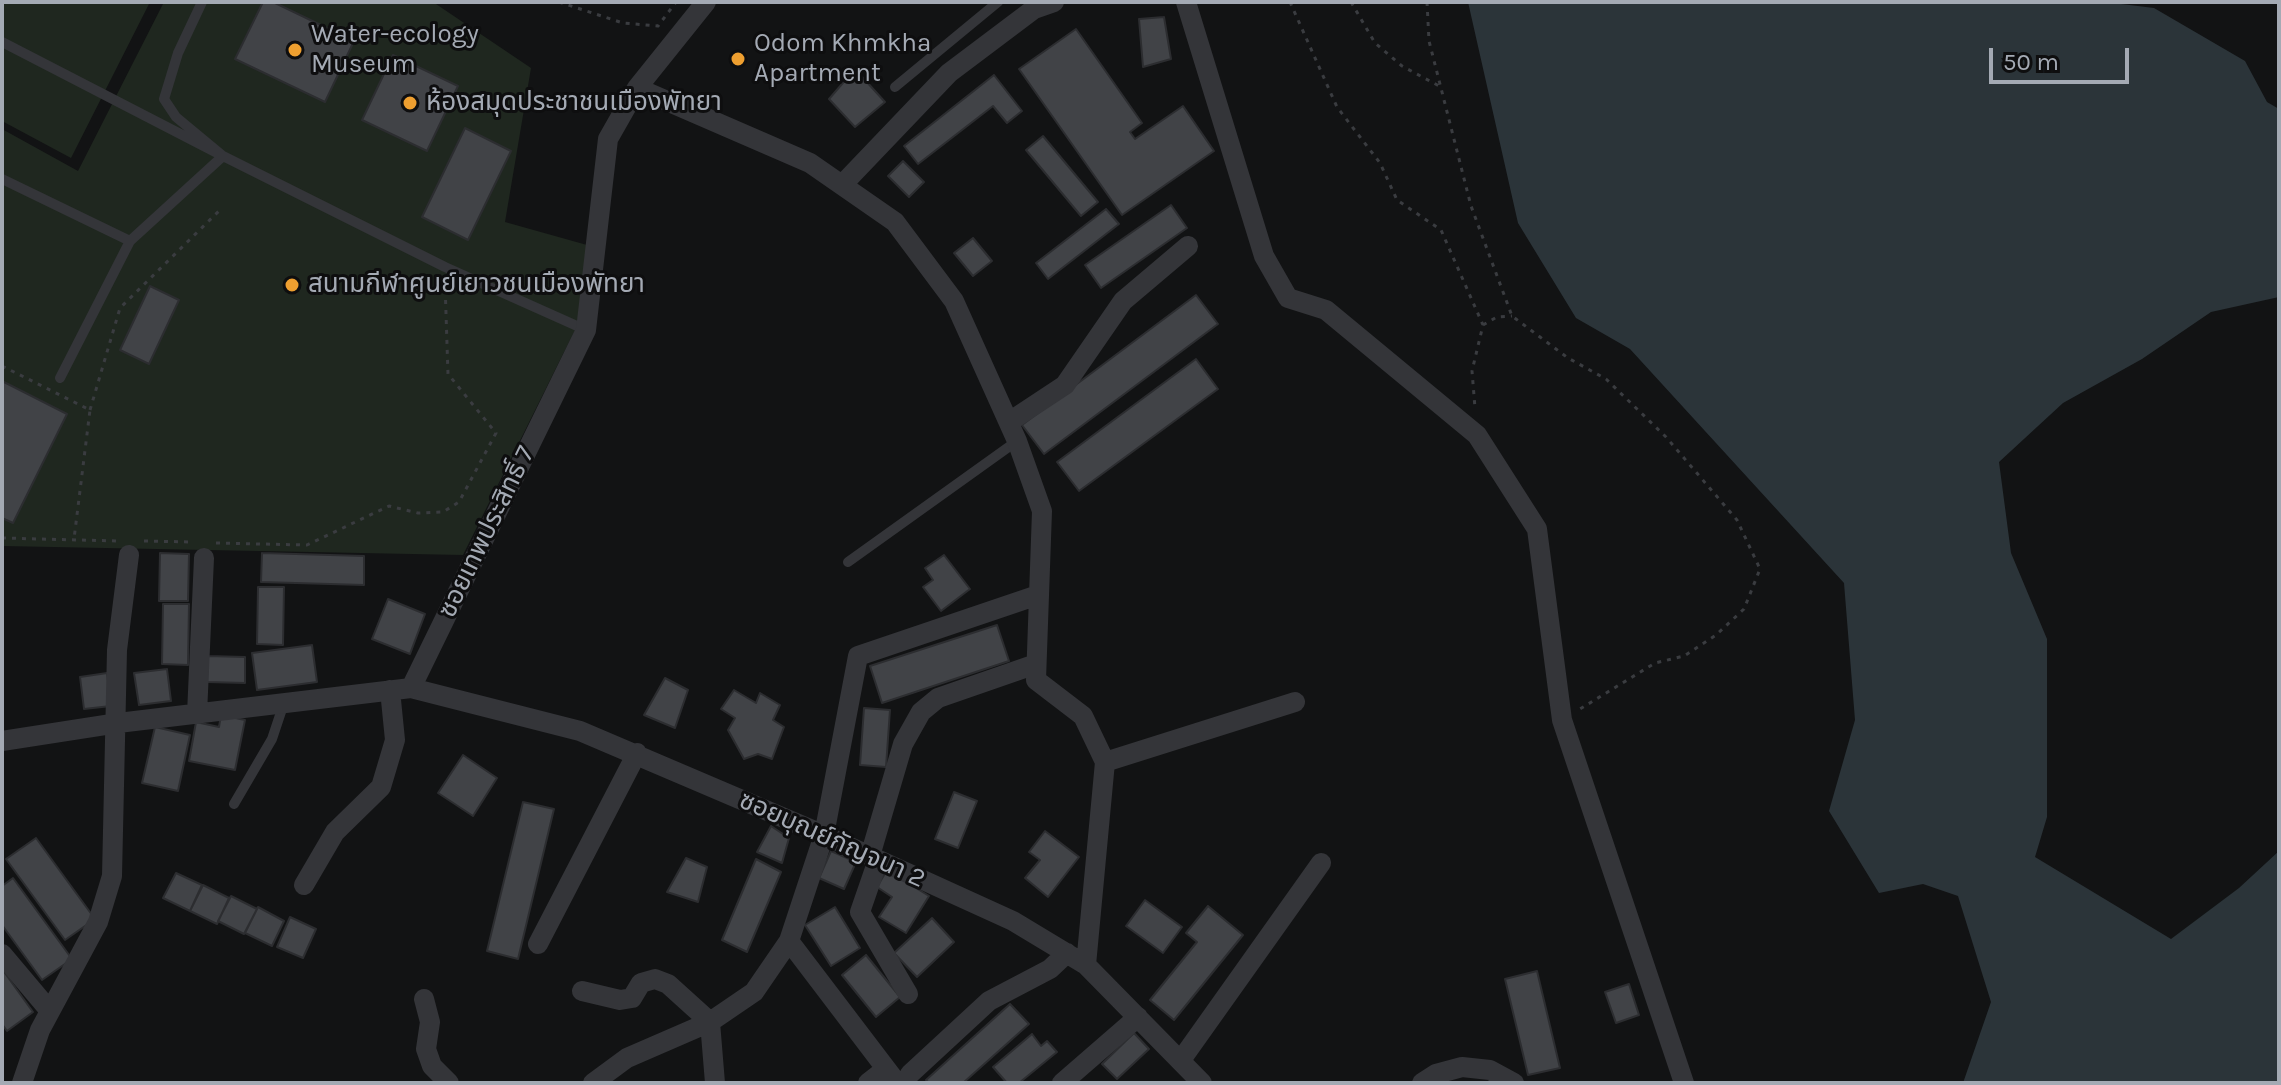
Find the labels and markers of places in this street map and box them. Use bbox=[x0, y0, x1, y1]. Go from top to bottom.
place label: Water-ecology Museum bbox=[311, 19, 479, 80]
place label: Odom Khmkha Apartment bbox=[754, 28, 931, 90]
marker: Water-ecology Museum bbox=[286, 41, 304, 59]
marker: Odom Khmkha Apartment bbox=[729, 50, 747, 68]
place label: ห้องสมุดประชาชนเมืองพัทยา bbox=[426, 87, 722, 119]
marker: ห้องสมุดประชาชนเมืองพัทยา bbox=[401, 94, 419, 112]
place label: สนามกีฬาศูนย์เยาวชนเมืองพัทยา bbox=[308, 269, 645, 301]
marker: สนามกีฬาศูนย์เยาวชนเมืองพัทยา bbox=[283, 276, 301, 294]

